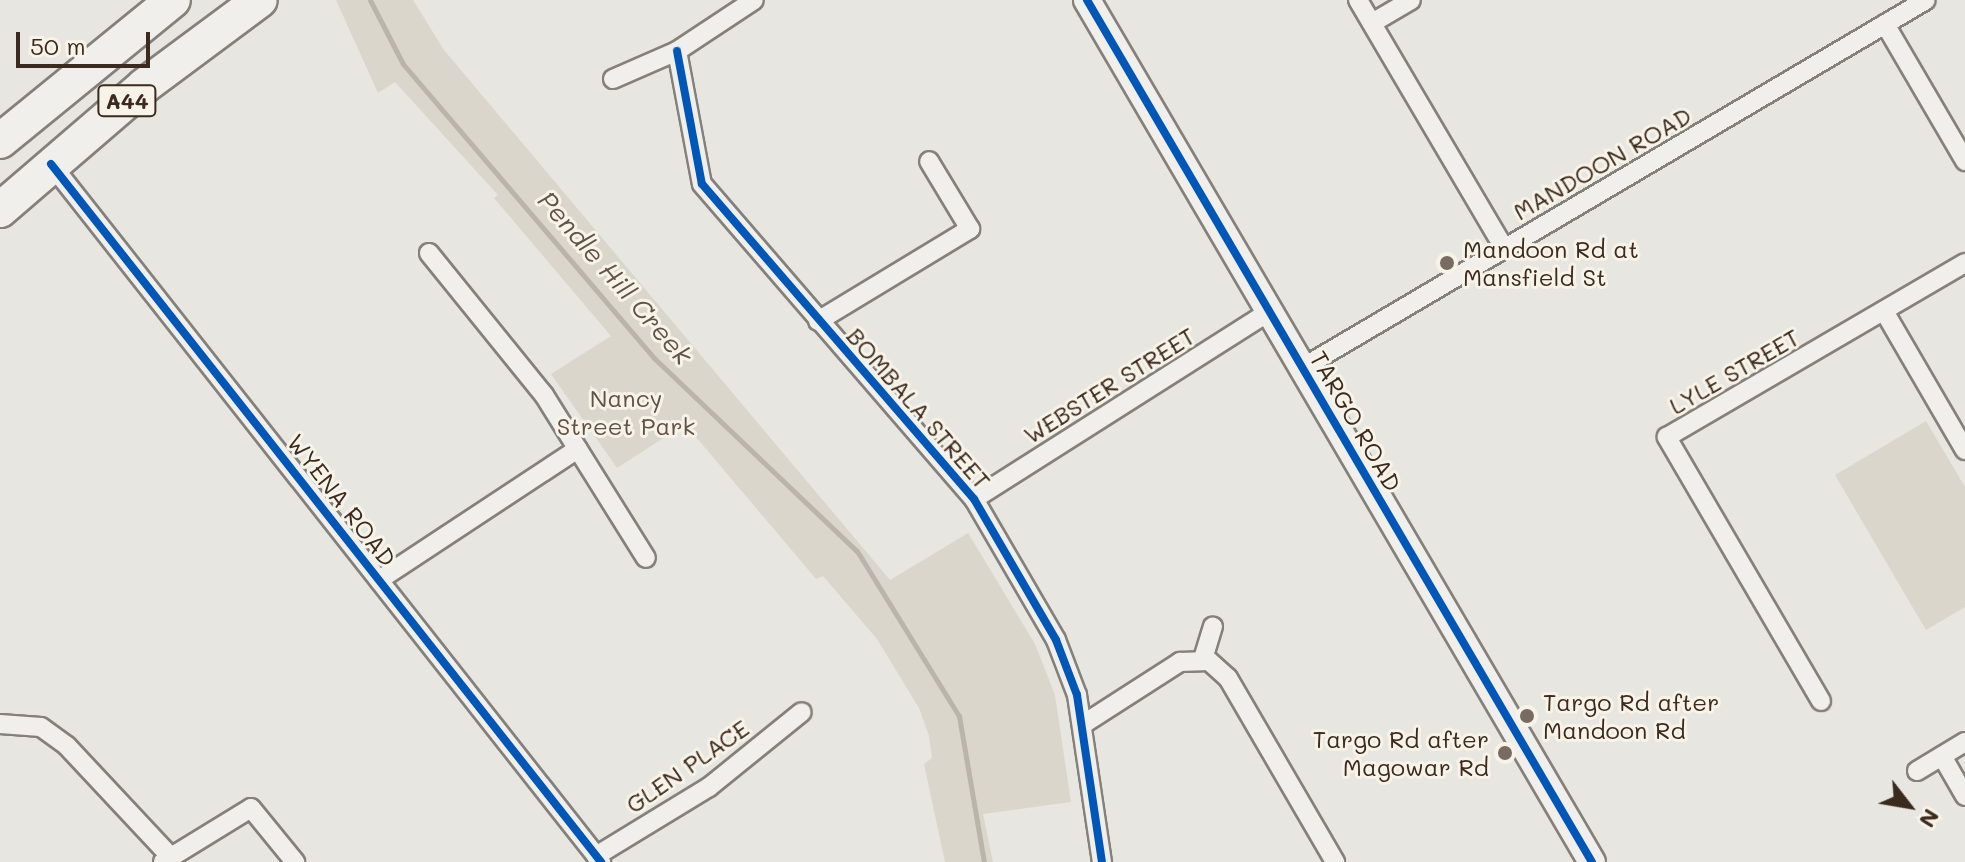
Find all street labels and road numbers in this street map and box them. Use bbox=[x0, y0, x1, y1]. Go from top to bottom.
road number: A44 bbox=[97, 83, 157, 119]
street label: MANDOON ROAD bbox=[1508, 100, 1696, 226]
street label: BOMBALA STREET bbox=[841, 321, 997, 495]
street label: WEBSTER STREET bbox=[1018, 321, 1200, 449]
street label: LYLE STREET bbox=[1664, 322, 1804, 420]
street label: TARGO ROAD bbox=[1304, 346, 1408, 496]
street label: WYENA ROAD bbox=[281, 428, 403, 572]
street label: GLEN PLACE bbox=[620, 713, 754, 819]

